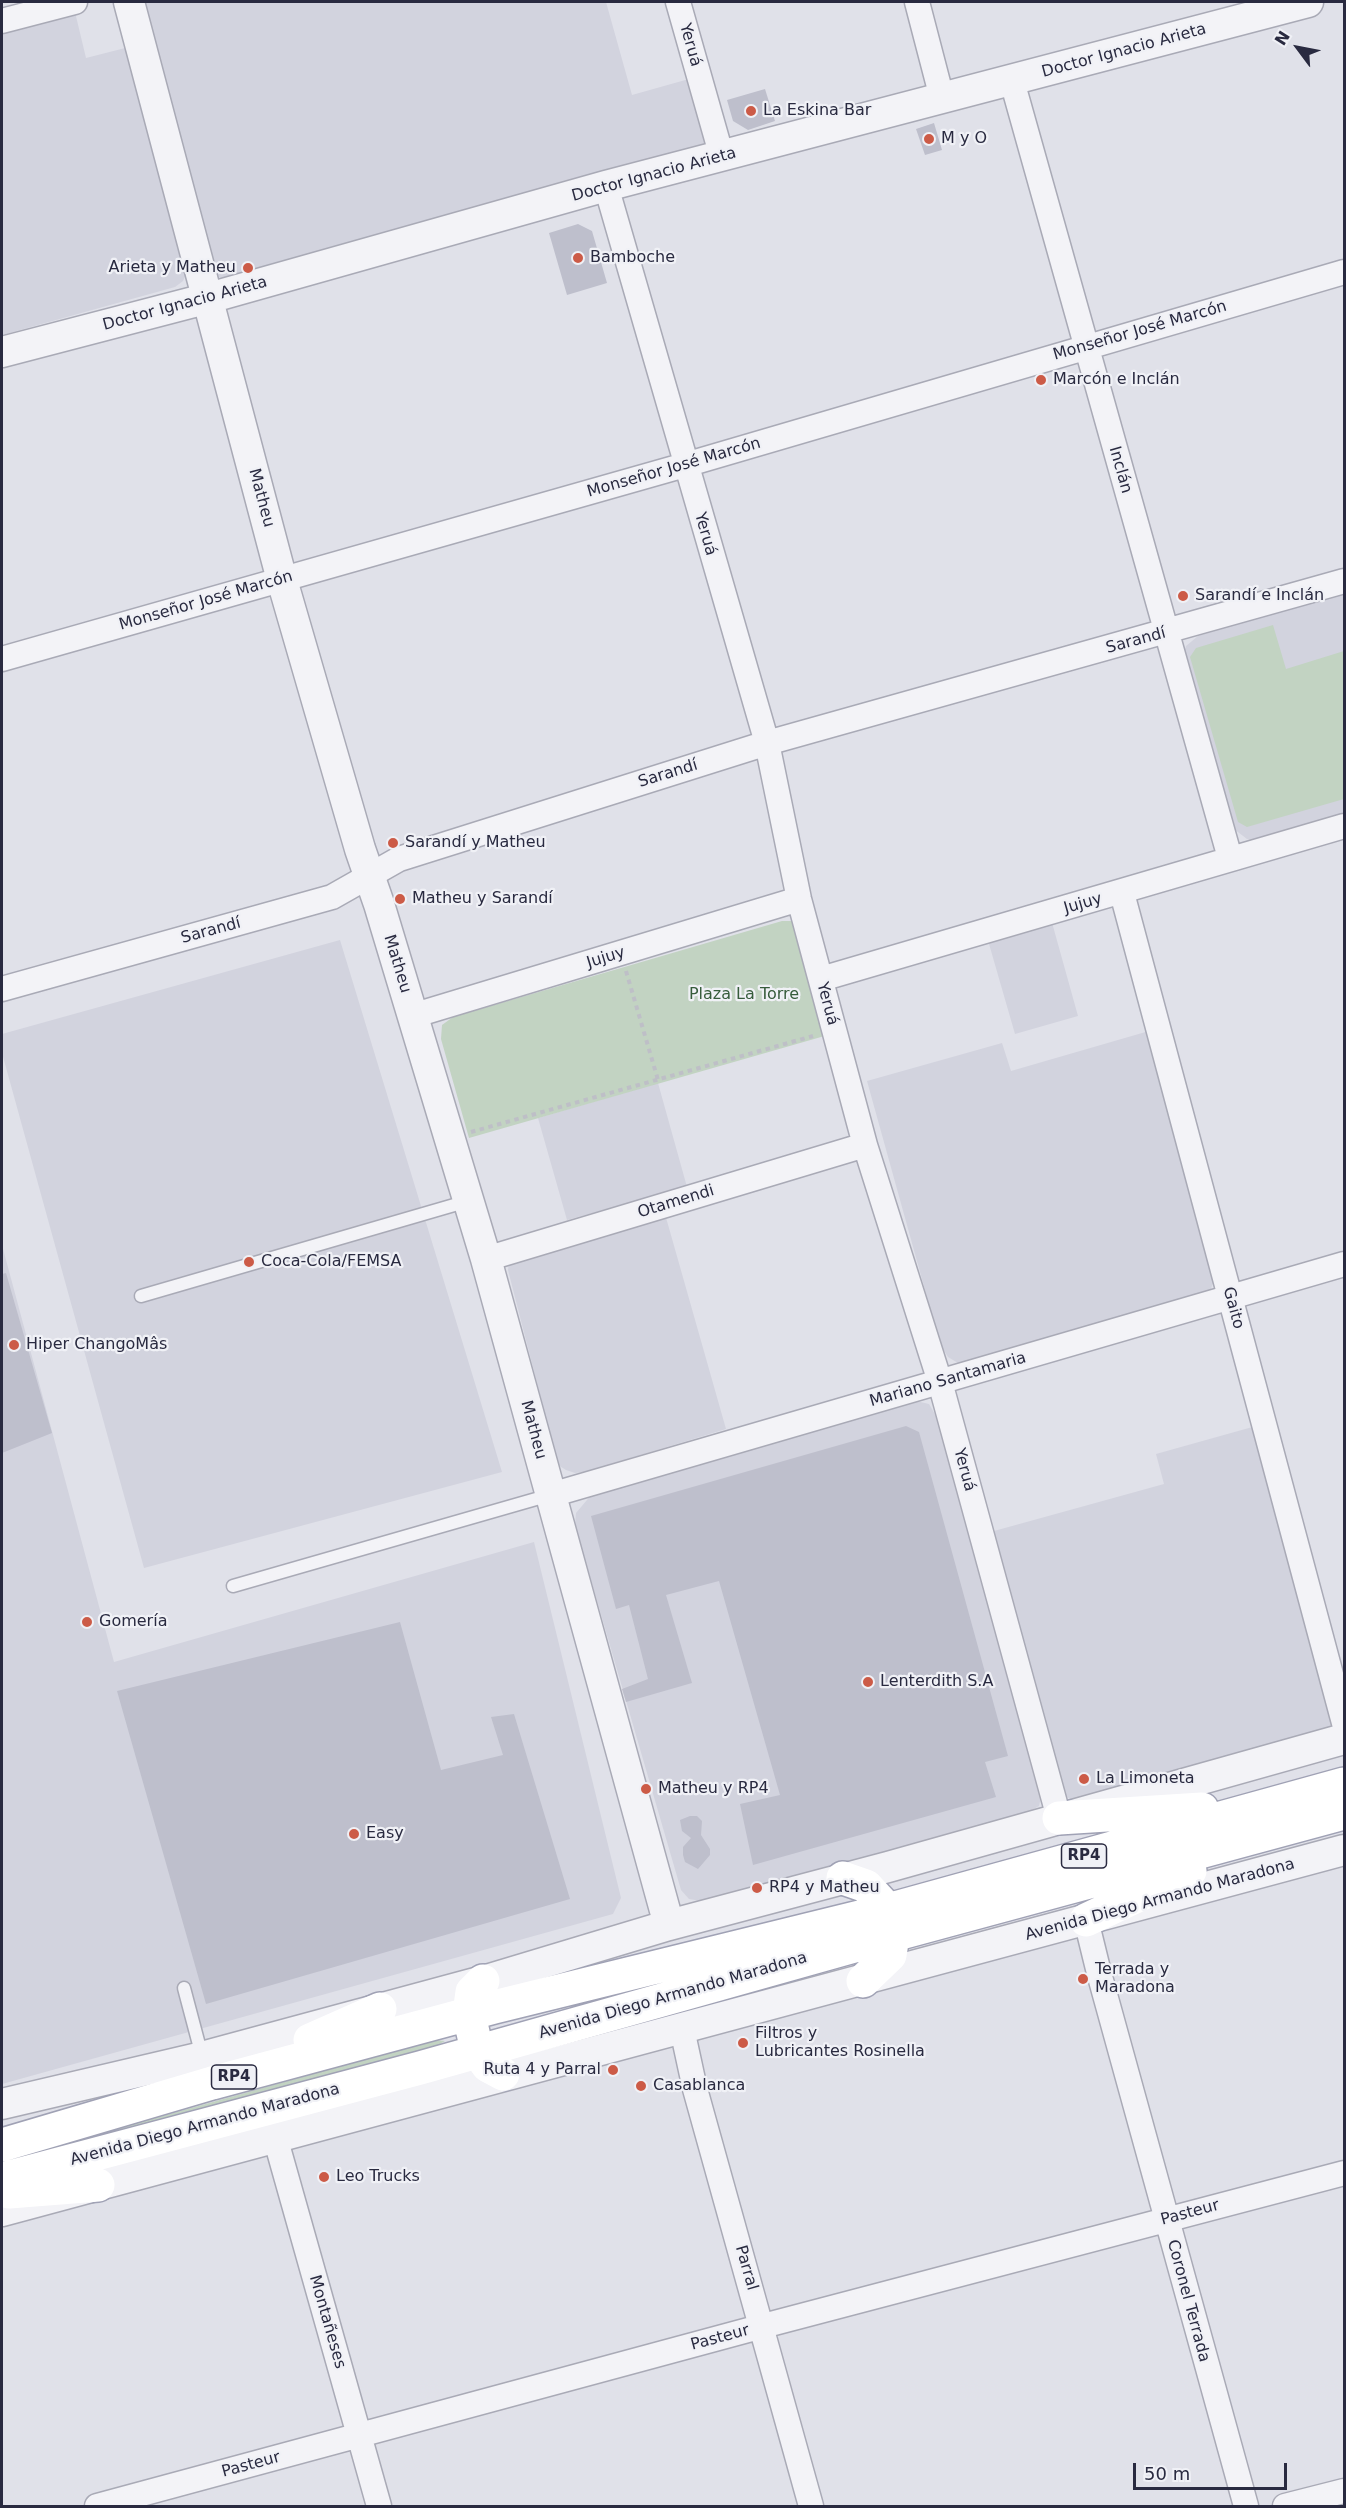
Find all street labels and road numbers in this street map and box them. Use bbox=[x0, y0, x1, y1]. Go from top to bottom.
street label: Doctor Ignacio Arieta bbox=[1040, 20, 1208, 82]
street label: Yeruá bbox=[675, 21, 705, 69]
street label: Doctor Ignacio Arieta bbox=[570, 144, 738, 206]
street label: Doctor Ignacio Arieta bbox=[101, 273, 269, 335]
street label: Monseñor José Marcón bbox=[1051, 297, 1229, 365]
street label: Monseñor José Marcón bbox=[585, 434, 763, 502]
street label: Inclán bbox=[1104, 444, 1136, 496]
street label: Matheu bbox=[244, 467, 278, 529]
street label: Yeruá bbox=[690, 510, 720, 558]
street label: Monseñor José Marcón bbox=[117, 567, 295, 635]
street label: Sarandí bbox=[1104, 624, 1168, 658]
street label: Sarandí bbox=[636, 756, 700, 792]
street label: Jujuy bbox=[1062, 889, 1104, 919]
street label: Sarandí bbox=[179, 914, 243, 948]
street label: Matheu bbox=[379, 933, 415, 995]
street label: Jujuy bbox=[585, 943, 627, 973]
street label: Yeruá bbox=[812, 980, 842, 1028]
street label: Otamendi bbox=[635, 1181, 717, 1223]
street label: Gaito bbox=[1218, 1285, 1248, 1331]
street label: Mariano Santamaria bbox=[868, 1348, 1028, 1412]
street label: Matheu bbox=[516, 1399, 550, 1461]
street label: Yeruá bbox=[949, 1446, 979, 1494]
road number: RP4 bbox=[1062, 1844, 1106, 1868]
street label: Avenida Diego Armando Maradona bbox=[1023, 1855, 1297, 1945]
street label: Avenida Diego Armando Maradona bbox=[537, 1948, 809, 2044]
road number: RP4 bbox=[212, 2065, 256, 2089]
street label: Avenida Diego Armando Maradona bbox=[68, 2080, 342, 2170]
street label: Pasteur bbox=[1159, 2196, 1221, 2230]
street label: Coronel Terrada bbox=[1162, 2238, 1214, 2364]
street label: Parral bbox=[730, 2243, 762, 2293]
street label: Montañeses bbox=[304, 2273, 350, 2371]
street label: Pasteur bbox=[689, 2321, 751, 2355]
street label: Pasteur bbox=[220, 2448, 282, 2482]

